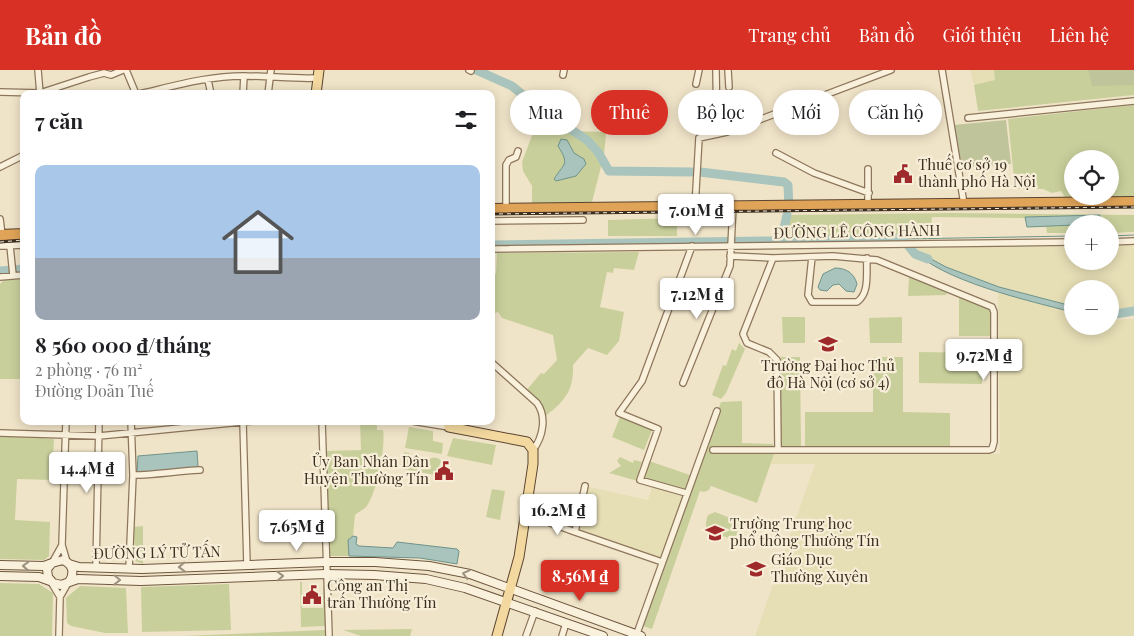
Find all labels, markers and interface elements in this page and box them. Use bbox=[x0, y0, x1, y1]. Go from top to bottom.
text: Bản đồ bbox=[25, 19, 102, 51]
text: Trang chủ bbox=[748, 23, 831, 47]
text: Bản đồ bbox=[859, 23, 915, 47]
text: Giới thiệu bbox=[943, 23, 1022, 47]
text: Liên hệ bbox=[1050, 23, 1109, 47]
chip: Mua bbox=[510, 90, 581, 135]
chip: Thuê bbox=[591, 90, 668, 135]
chip: Bộ lọc bbox=[678, 90, 763, 135]
chip: Mới bbox=[773, 90, 839, 135]
chip: Căn hộ bbox=[849, 90, 942, 135]
text: 7 căn bbox=[35, 106, 83, 134]
icon: filters bbox=[452, 106, 480, 134]
map controls bbox=[1064, 150, 1119, 335]
button: locate bbox=[1064, 150, 1119, 205]
place label: Thuế cơ sở 19 thành phố Hà Nội bbox=[918, 153, 1036, 191]
public building icon: Thuế cơ sở 19 thành phố Hà Nội bbox=[892, 163, 914, 185]
pin: 7.01M ₫ bbox=[650, 194, 742, 236]
icon: home bbox=[213, 197, 303, 287]
text: 7.01M ₫ bbox=[669, 199, 723, 220]
button: + bbox=[1064, 215, 1119, 270]
street label: ĐƯỜNG LÊ CÔNG HÀNH bbox=[773, 220, 941, 242]
pin: 7.12M ₫ bbox=[651, 278, 743, 320]
button: − bbox=[1064, 280, 1119, 335]
text: 7.12M ₫ bbox=[671, 283, 723, 304]
text: 8 560 000 ₫/tháng bbox=[35, 330, 211, 358]
school or university icon: Trường Đại học Thủ đô Hà Nội (cơ sở 4) bbox=[817, 333, 839, 355]
pin: 9.72M ₫ bbox=[938, 338, 1030, 381]
text: 9.72M ₫ bbox=[956, 344, 1012, 365]
place label: Trường Đại học Thủ đô Hà Nội (cơ sở 4) bbox=[761, 355, 895, 392]
text: 2 phòng · 76 m² bbox=[35, 359, 143, 380]
text: Đường Doãn Tuế bbox=[35, 380, 154, 401]
place label: Ủy Ban Nhân Dân Huyện Thường Tín bbox=[304, 451, 429, 488]
pin: 14.4M ₫ bbox=[41, 452, 133, 494]
text: 14.4M ₫ bbox=[60, 457, 114, 478]
public building icon: Ủy Ban Nhân Dân Huyện Thường Tín bbox=[433, 460, 455, 482]
pin: 16.2M ₫ bbox=[512, 494, 604, 536]
text: 16.2M ₫ bbox=[531, 499, 585, 520]
pin: 7.65M ₫ bbox=[251, 510, 343, 552]
place label: Trường Trung học phổ thông Thường Tín bbox=[730, 513, 880, 550]
text: 7.65M ₫ bbox=[270, 515, 324, 536]
school or university icon: Trường Trung học phổ thông Thường Tín bbox=[704, 522, 726, 544]
street label: ĐƯỜNG LÝ TỬ TẤN bbox=[93, 539, 221, 563]
place label: Giáo Dục Thường Xuyên bbox=[771, 549, 868, 586]
school or university icon: Giáo Dục Thường Xuyên bbox=[745, 558, 767, 580]
one-way arrow bbox=[22, 560, 30, 571]
pin: 8.56M ₫ bbox=[534, 560, 626, 602]
one-way arrow bbox=[178, 562, 186, 573]
text: 8.56M ₫ bbox=[552, 565, 608, 586]
one-way arrow bbox=[461, 569, 470, 580]
one-way arrow bbox=[276, 571, 284, 581]
one-way arrow bbox=[114, 575, 122, 585]
place label: Công an Thị trấn Thường Tín bbox=[327, 575, 437, 612]
public building icon: Công an Thị trấn Thường Tín bbox=[301, 584, 323, 606]

